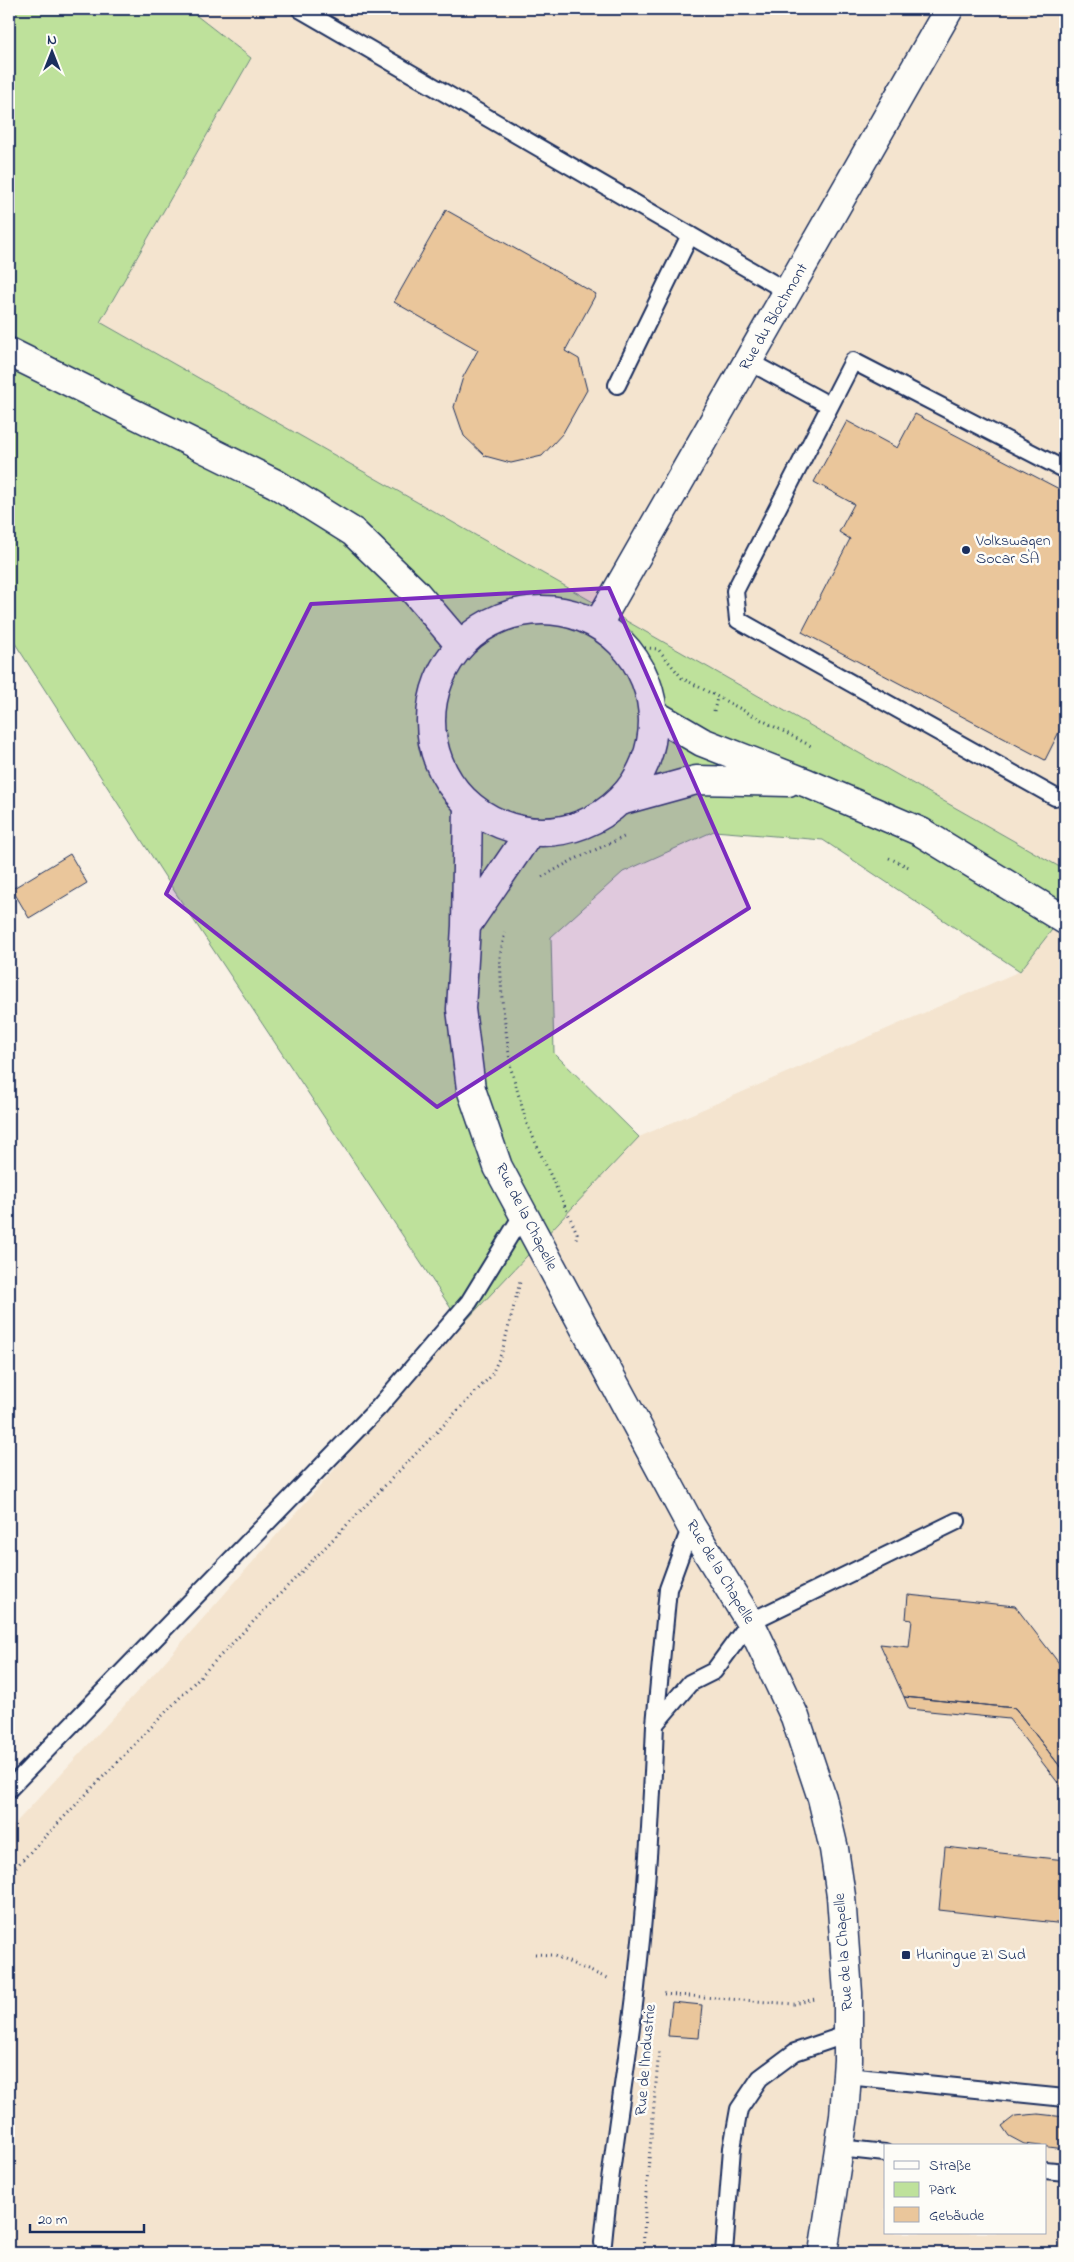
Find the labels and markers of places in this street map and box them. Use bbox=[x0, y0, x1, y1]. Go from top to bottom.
place label: Volkswagen Socar SA bbox=[975, 529, 1051, 571]
marker: Volkswagen Socar SA bbox=[960, 544, 972, 556]
place label: Huningue ZI Sud bbox=[916, 1943, 1026, 1967]
marker: Huningue ZI Sud bbox=[900, 1949, 912, 1961]

